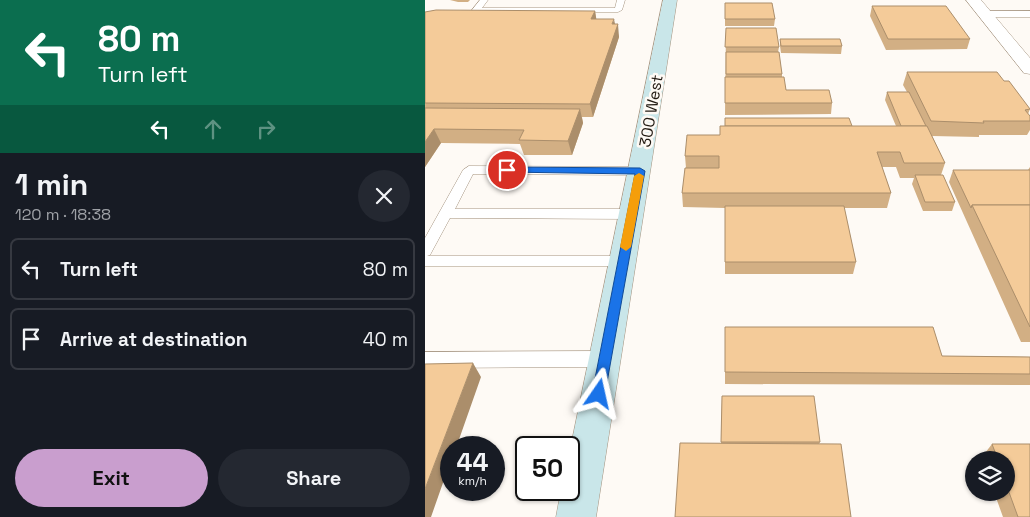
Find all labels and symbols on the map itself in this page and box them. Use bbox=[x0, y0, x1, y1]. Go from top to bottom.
street label: 300 West bbox=[634, 73, 668, 149]
pin bbox=[486, 149, 528, 191]
position arrow bbox=[572, 367, 624, 419]
speed limit sign: 50 bbox=[515, 436, 580, 501]

